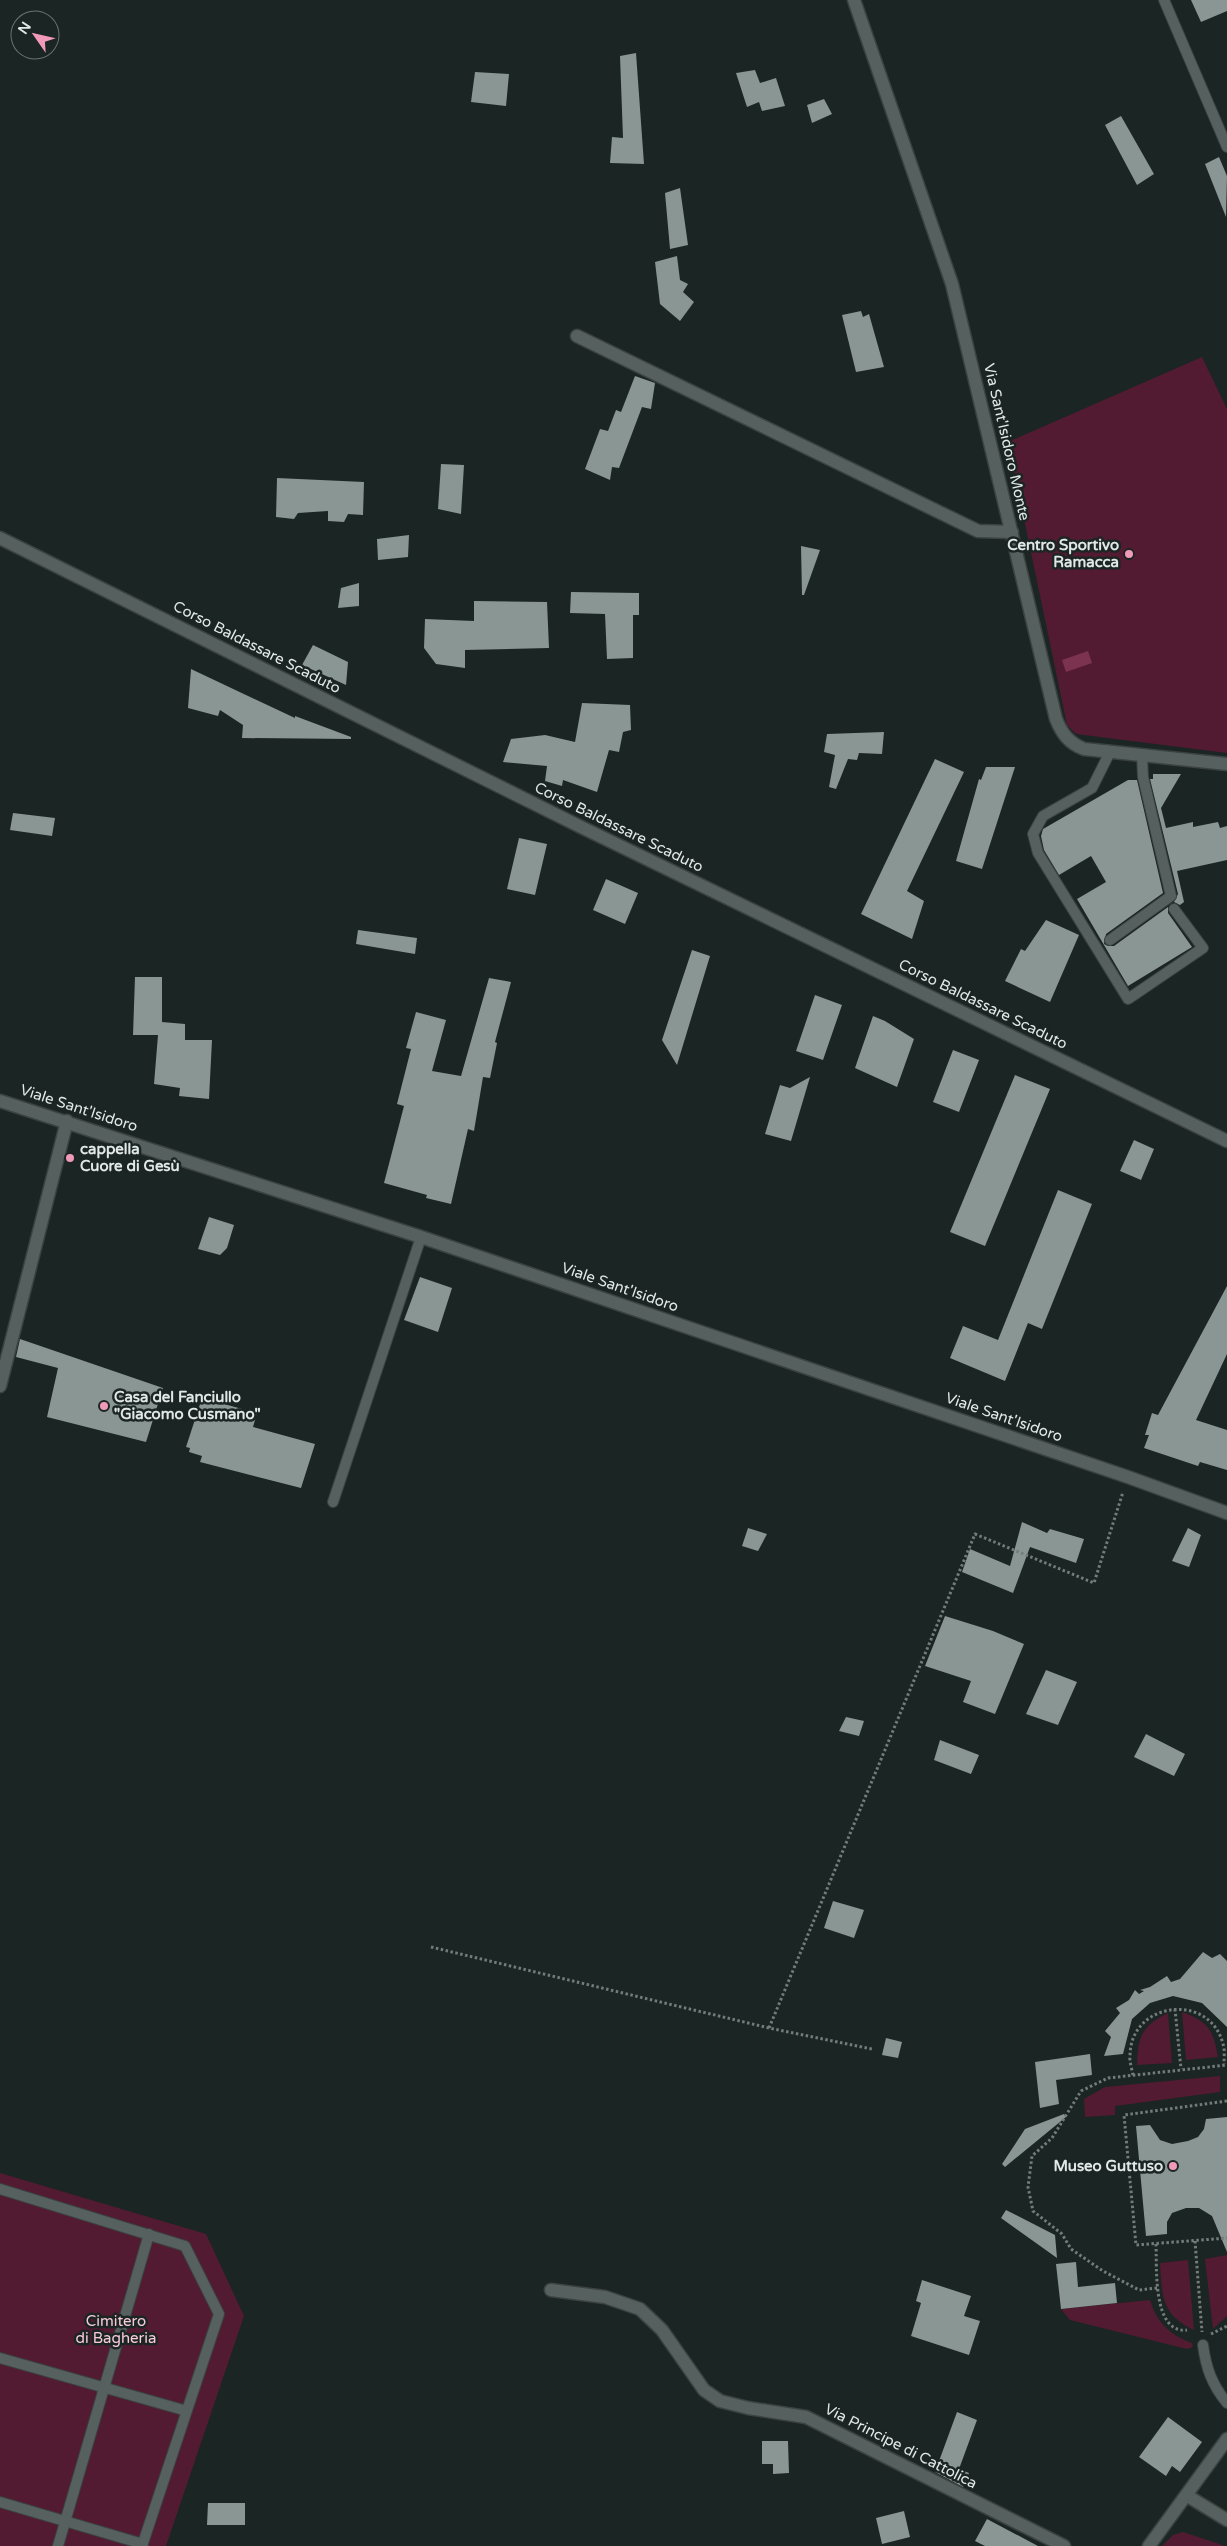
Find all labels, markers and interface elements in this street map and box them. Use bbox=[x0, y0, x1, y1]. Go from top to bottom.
north arrow bbox=[10, 10, 60, 60]
text: N bbox=[14, 19, 35, 37]
street label: Via Sant'Isidoro Monte bbox=[980, 362, 1034, 522]
place label: Centro Sportivo Ramacca bbox=[1007, 536, 1119, 571]
marker: Centro Sportivo Ramacca bbox=[1123, 548, 1135, 560]
street label: Corso Baldassare Scaduto bbox=[170, 597, 344, 697]
street label: Corso Baldassare Scaduto bbox=[532, 778, 706, 876]
street label: Corso Baldassare Scaduto bbox=[896, 955, 1070, 1053]
street label: Viale Sant'Isidoro bbox=[18, 1081, 140, 1135]
place label: cappella Cuore di Gesù bbox=[80, 1140, 180, 1175]
marker: cappella Cuore di Gesù bbox=[64, 1152, 76, 1164]
street label: Viale Sant'Isidoro bbox=[559, 1259, 681, 1315]
place label: Casa del Fanciullo "Giacomo Cusmano" bbox=[114, 1388, 261, 1423]
street label: Viale Sant'Isidoro bbox=[943, 1389, 1065, 1445]
marker: Casa del Fanciullo "Giacomo Cusmano" bbox=[98, 1400, 110, 1412]
place label: Museo Guttuso bbox=[1053, 2157, 1163, 2175]
marker: Museo Guttuso bbox=[1167, 2160, 1179, 2172]
park label: Cimitero di Bagheria bbox=[76, 2312, 156, 2347]
street label: Via Principe di Cattolica bbox=[822, 2400, 980, 2492]

